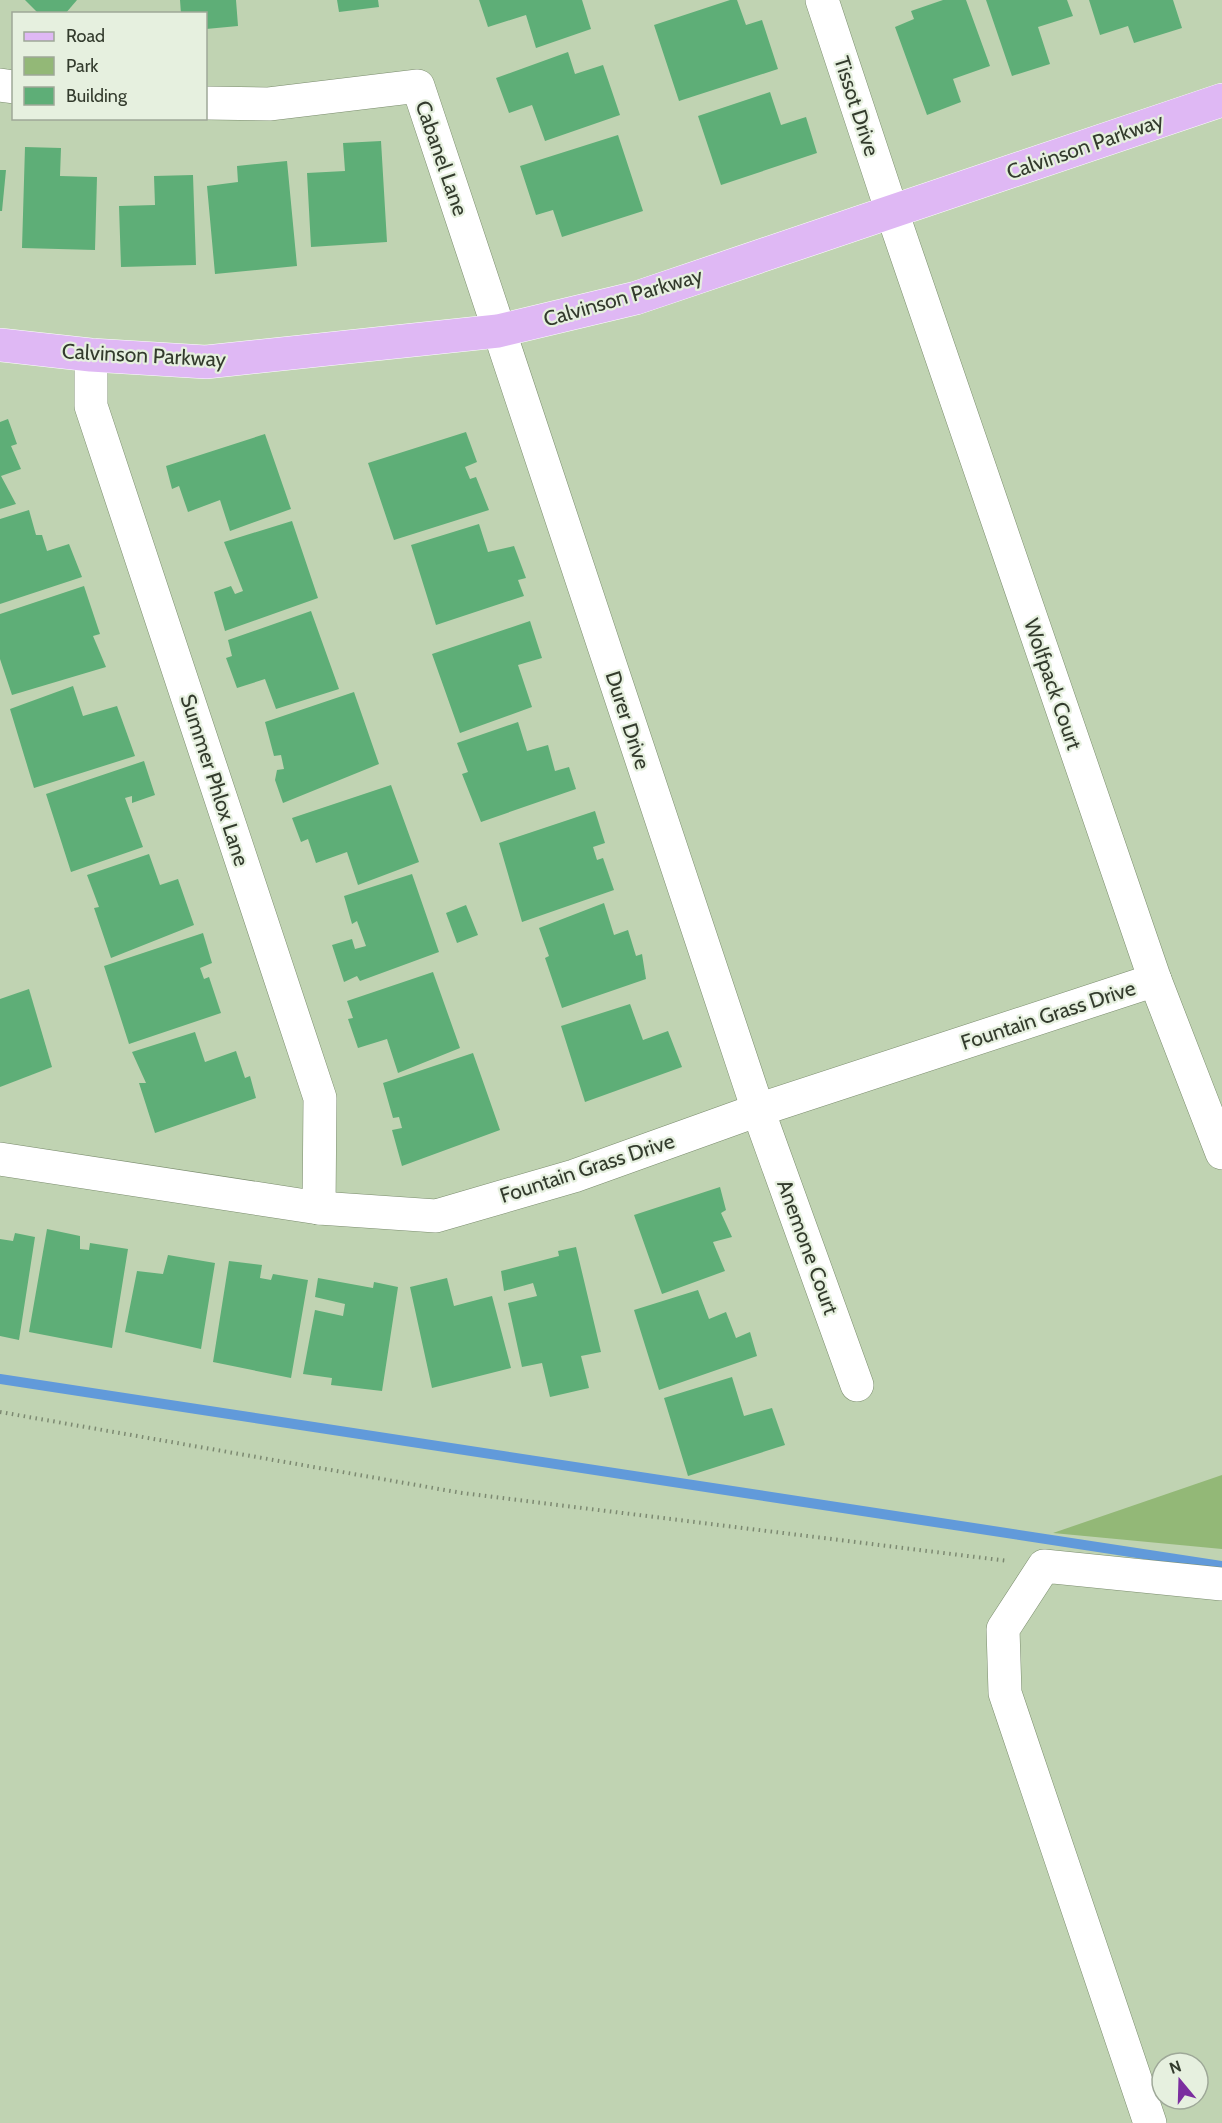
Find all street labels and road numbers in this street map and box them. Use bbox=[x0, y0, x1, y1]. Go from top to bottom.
street label: Tissot Drive bbox=[829, 53, 885, 159]
street label: Cabanel Lane bbox=[411, 97, 473, 219]
street label: Calvinson Parkway bbox=[1003, 107, 1167, 185]
street label: Calvinson Parkway bbox=[541, 262, 706, 332]
street label: Calvinson Parkway bbox=[61, 338, 227, 372]
street label: Wolfpack Court bbox=[1019, 615, 1087, 753]
street label: Durer Drive bbox=[600, 668, 656, 772]
street label: Summer Phlox Lane bbox=[175, 691, 255, 869]
street label: Fountain Grass Drive bbox=[958, 975, 1139, 1055]
street label: Fountain Grass Drive bbox=[497, 1128, 678, 1208]
street label: Anemone Court bbox=[772, 1176, 844, 1318]

